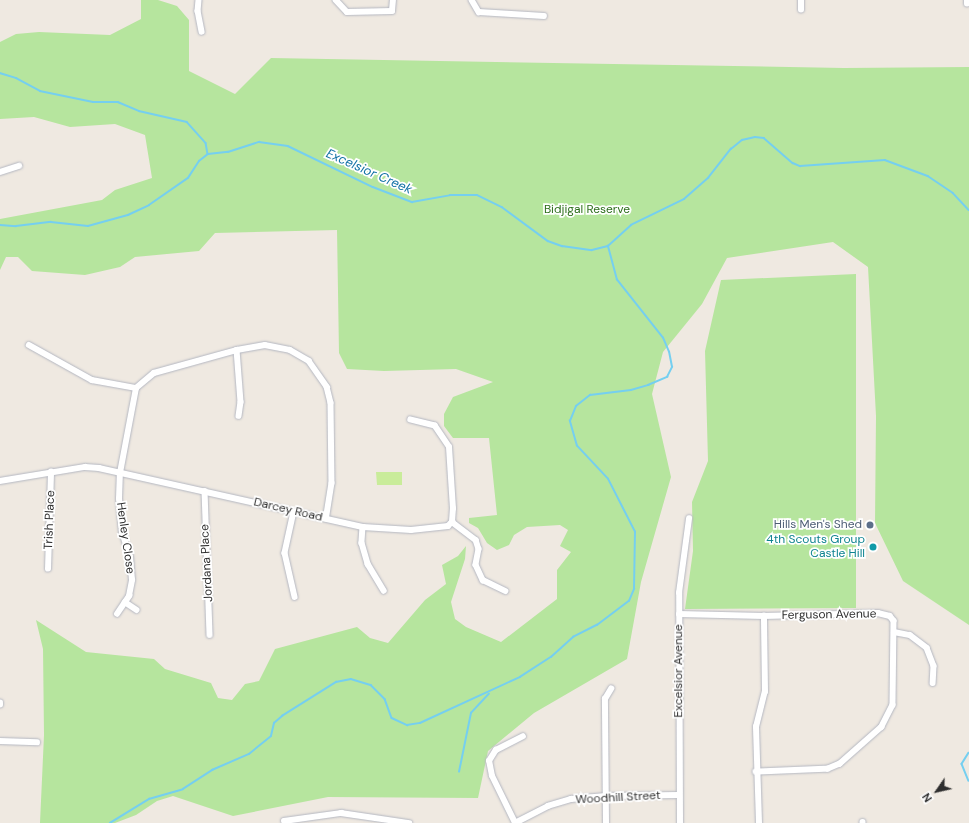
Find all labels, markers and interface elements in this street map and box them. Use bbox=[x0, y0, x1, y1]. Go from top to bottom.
water label: Excelsior Creek bbox=[324, 146, 414, 198]
park label: Bidjigal Reserve bbox=[544, 203, 630, 217]
street label: Trish Place bbox=[42, 490, 58, 550]
street label: Darcey Road bbox=[252, 495, 324, 525]
street label: Henley Close bbox=[113, 501, 137, 575]
place label: Hills Men's Shed bbox=[774, 518, 862, 532]
marker: Hills Men's Shed bbox=[865, 520, 875, 530]
street label: Jordana Place bbox=[198, 524, 216, 602]
place label: 4th Scouts Group Castle Hill bbox=[766, 533, 865, 561]
marker: 4th Scouts Group Castle Hill bbox=[868, 542, 878, 552]
street label: Ferguson Avenue bbox=[781, 607, 877, 623]
street label: Excelsior Avenue bbox=[672, 624, 686, 718]
north arrow bbox=[917, 771, 957, 811]
street label: Woodhill Street bbox=[575, 789, 661, 807]
text: N bbox=[919, 790, 935, 805]

